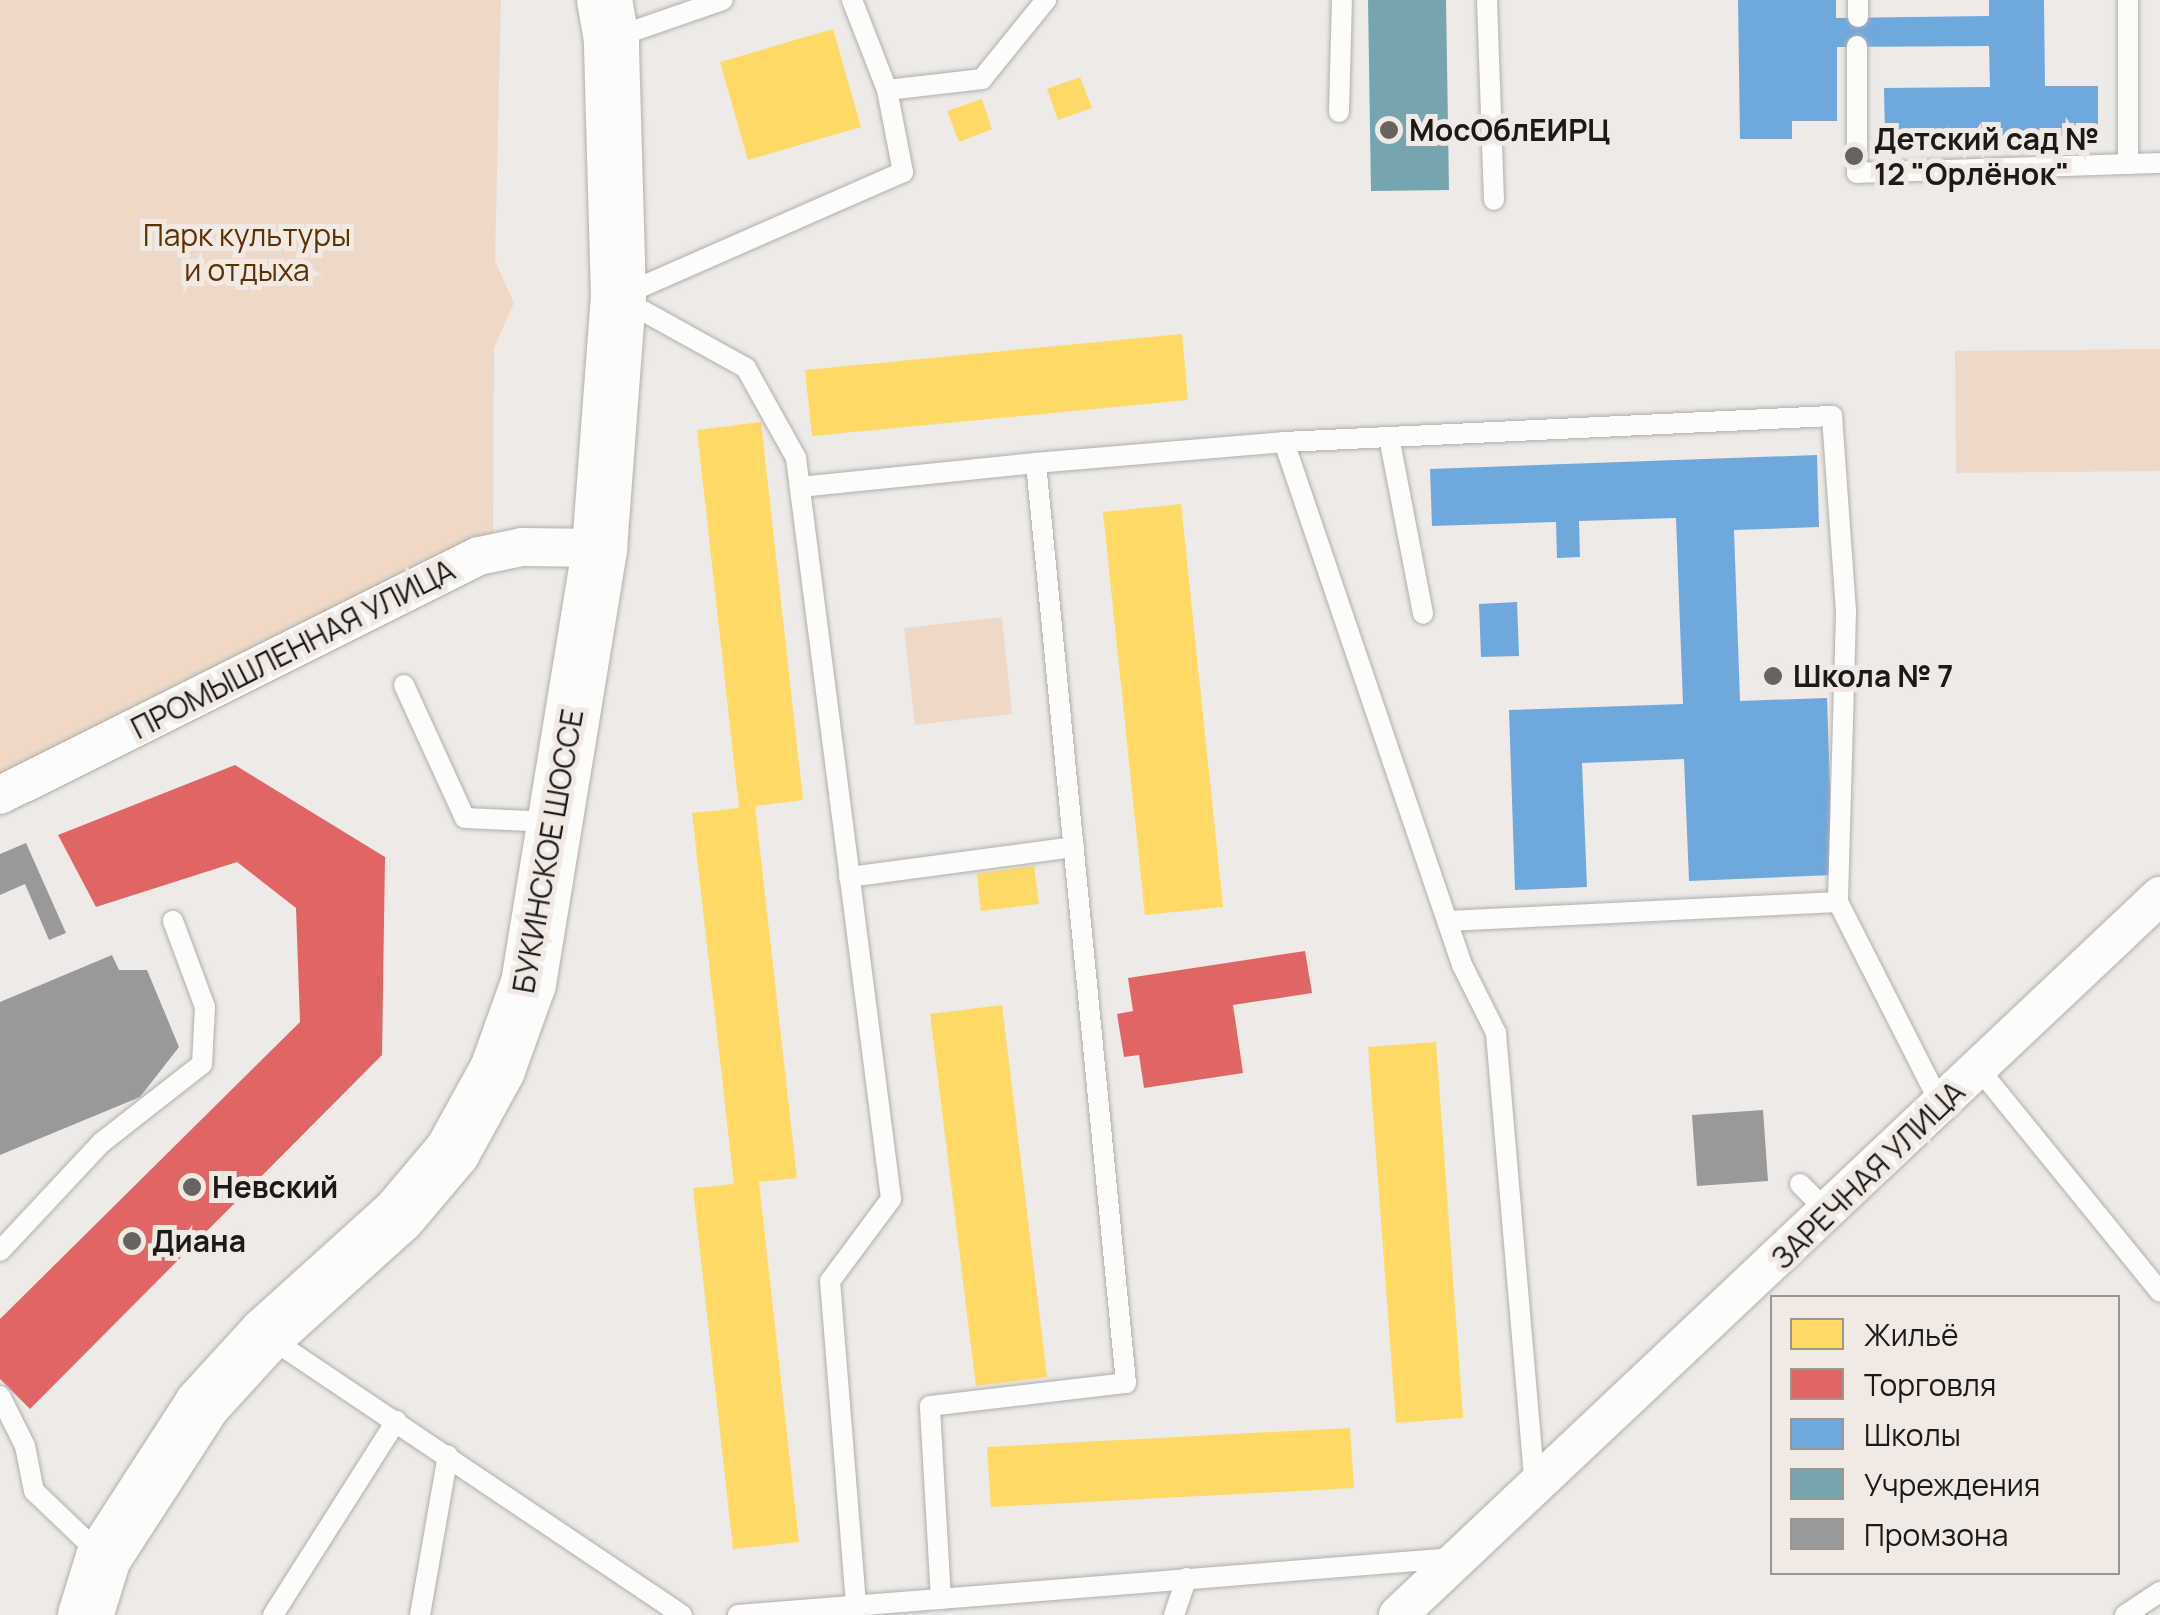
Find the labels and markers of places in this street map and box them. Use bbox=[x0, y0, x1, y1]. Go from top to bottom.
place label: МосОблЕИРЦ bbox=[1409, 112, 1610, 148]
marker: МосОблЕИРЦ bbox=[1378, 119, 1400, 141]
place label: Детский сад № 12 "Орлёнок" bbox=[1874, 121, 2099, 192]
marker: Детский сад № 12 "Орлёнок" bbox=[1843, 145, 1865, 167]
place label: Школа № 7 bbox=[1793, 658, 1953, 694]
marker: Школа № 7 bbox=[1762, 665, 1784, 687]
place label: Невский bbox=[212, 1169, 338, 1205]
marker: Невский bbox=[181, 1176, 203, 1198]
place label: Диана bbox=[152, 1223, 246, 1259]
marker: Диана bbox=[121, 1230, 143, 1252]

